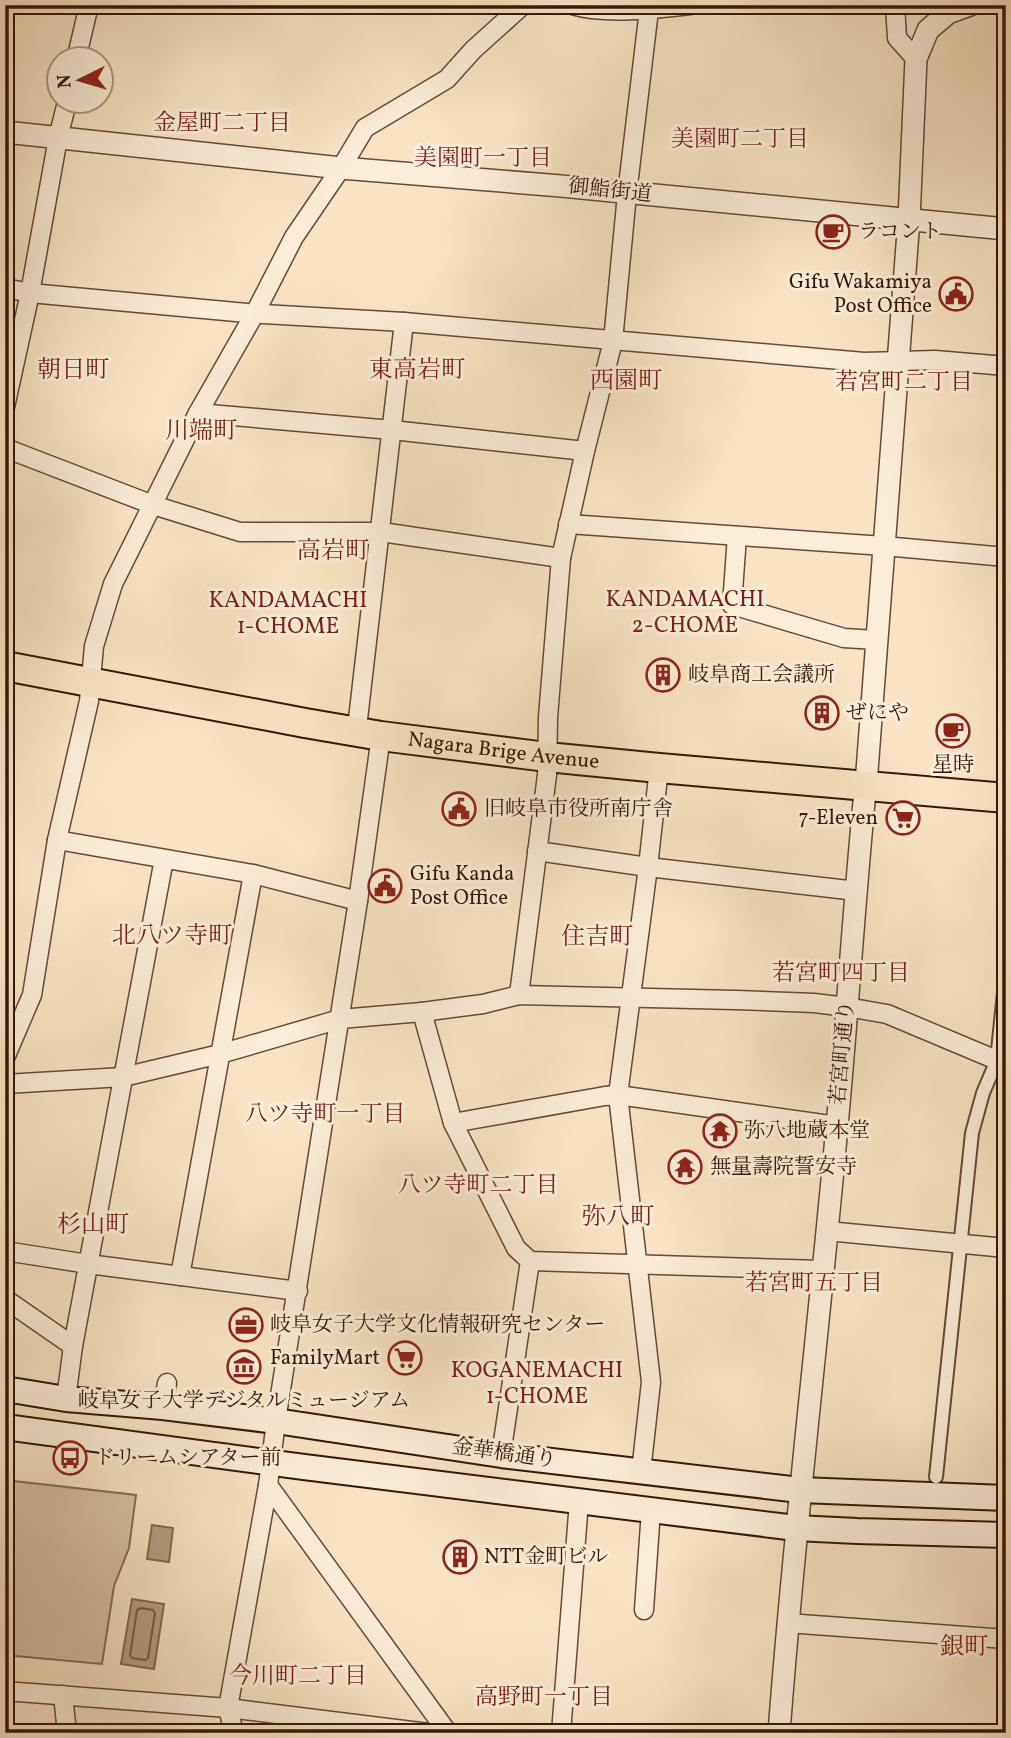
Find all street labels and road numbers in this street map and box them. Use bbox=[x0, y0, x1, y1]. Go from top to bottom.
street label: 御鮨街道 bbox=[567, 172, 653, 210]
street label: Nagara Brige Avenue bbox=[406, 725, 601, 777]
street label: 若宮町通り bbox=[824, 999, 862, 1107]
street label: 金華橋通り bbox=[450, 1432, 558, 1476]

